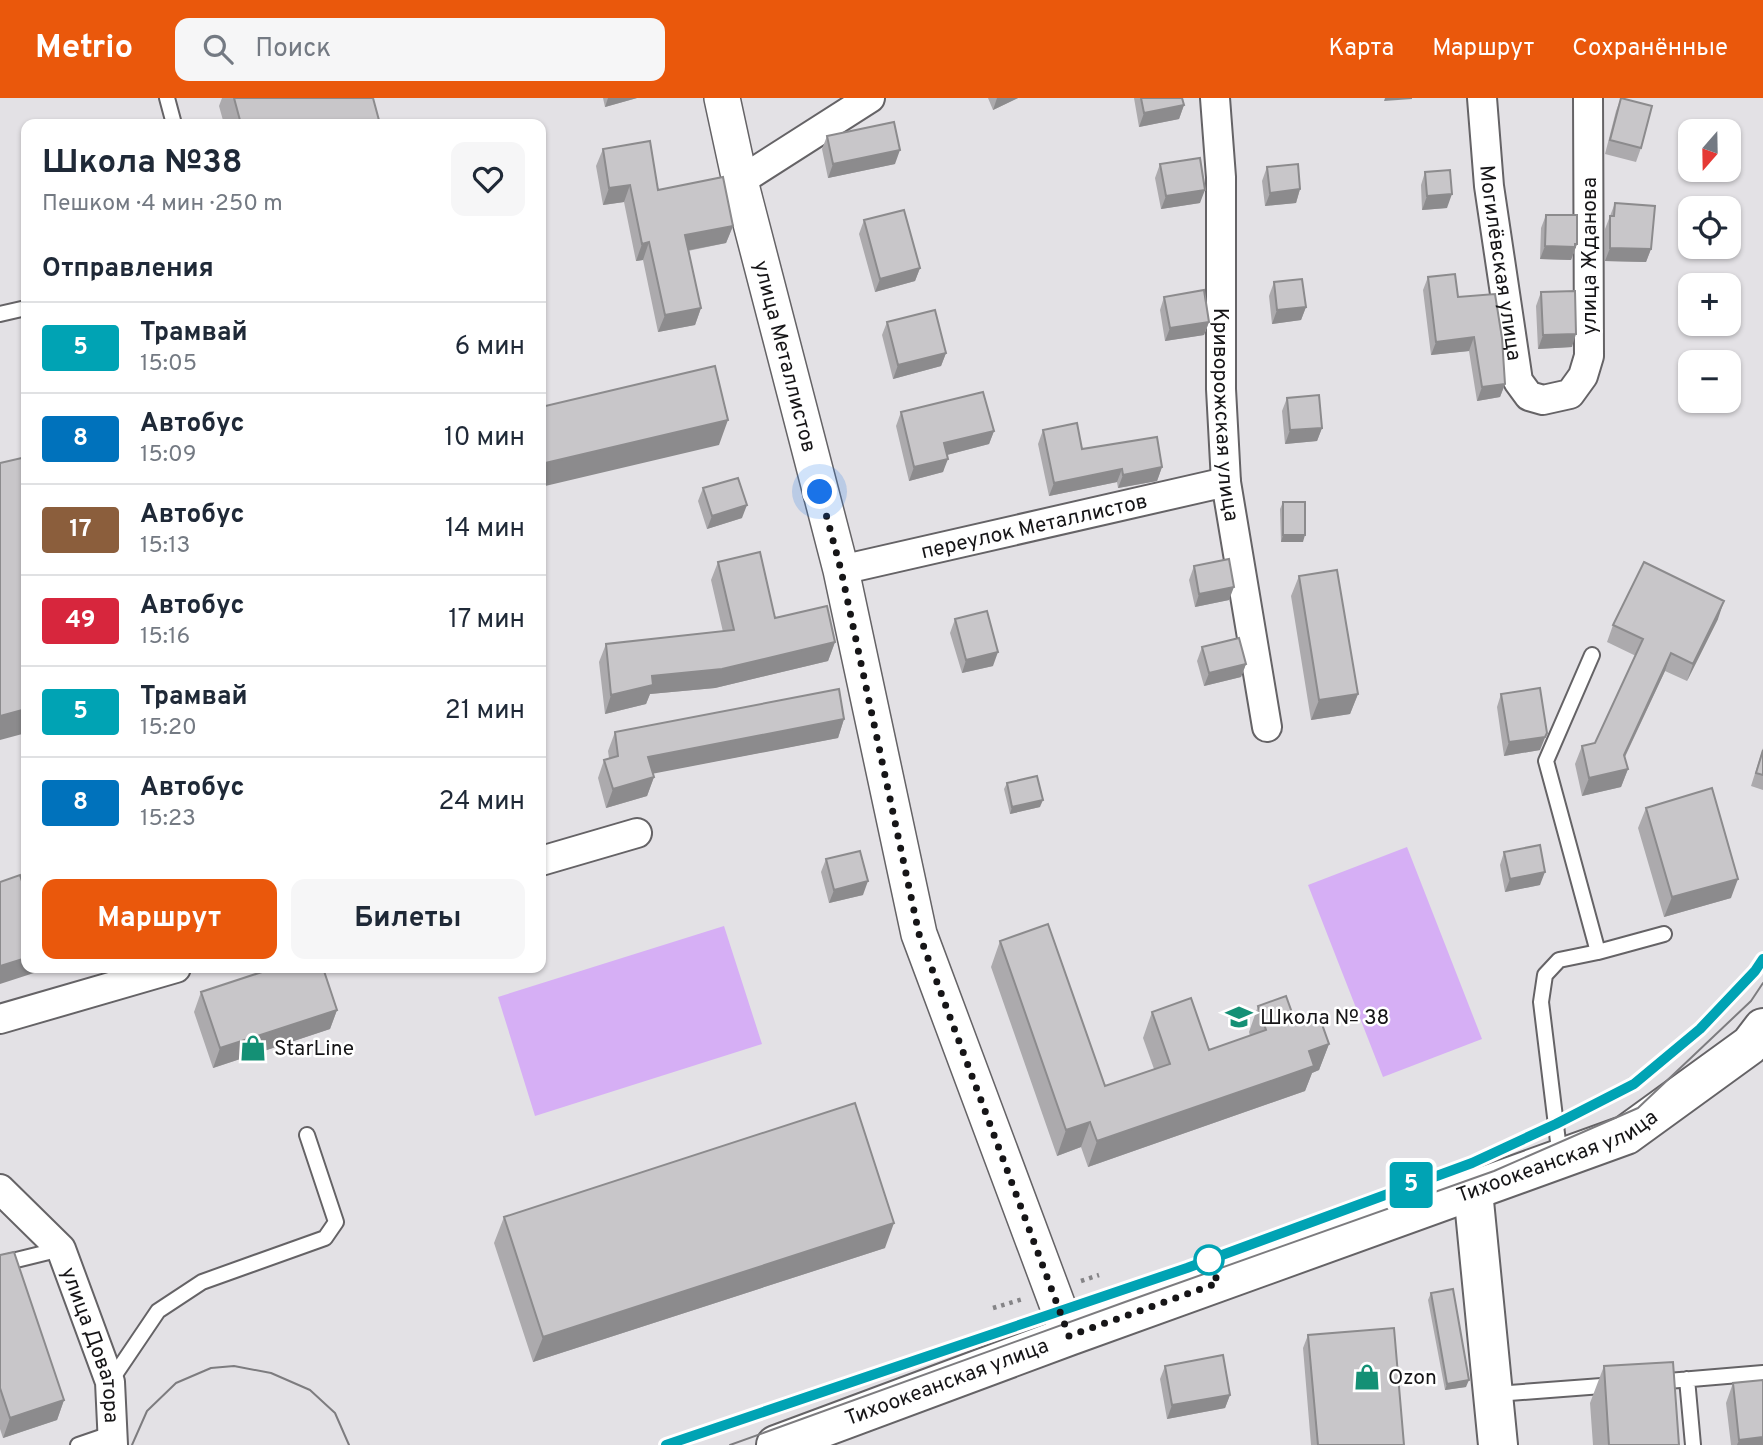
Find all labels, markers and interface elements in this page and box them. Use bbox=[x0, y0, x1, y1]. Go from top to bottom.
search box bbox=[175, 18, 665, 81]
text: Metrio bbox=[35, 28, 133, 70]
icon: search bbox=[199, 30, 237, 68]
text: Поиск bbox=[255, 33, 331, 66]
text: Карта bbox=[1328, 34, 1394, 64]
text: Маршрут bbox=[1432, 34, 1534, 64]
text: Сохранённые bbox=[1572, 34, 1728, 64]
north arrow bbox=[1678, 119, 1741, 182]
map controls bbox=[1678, 119, 1741, 413]
button: heart bbox=[451, 142, 525, 216]
text: Школа №38 bbox=[42, 143, 243, 185]
street label: Могилёвская улица bbox=[1472, 164, 1527, 363]
street label: улица Жданова bbox=[1577, 177, 1604, 335]
text: Пешком · 4 мин · 250 m bbox=[42, 190, 283, 219]
button: locate bbox=[1678, 196, 1741, 259]
text: Отправления bbox=[42, 253, 214, 286]
street label: улица Металлистов bbox=[746, 258, 822, 455]
button: + bbox=[1678, 273, 1741, 336]
street label: Криворожская улица bbox=[1206, 308, 1244, 524]
text: Трамвай bbox=[140, 317, 248, 350]
text: 6 мин bbox=[455, 331, 525, 364]
text: 5 bbox=[73, 333, 88, 363]
text: 15:05 bbox=[140, 350, 197, 379]
button: − bbox=[1678, 350, 1741, 413]
text: Автобус bbox=[140, 408, 245, 441]
text: 10 мин bbox=[444, 422, 525, 455]
text: 8 bbox=[73, 424, 88, 454]
text: 15:09 bbox=[140, 441, 197, 470]
your location bbox=[802, 474, 837, 509]
street label: переулок Металлистов bbox=[919, 488, 1150, 566]
text: Автобус bbox=[140, 499, 245, 532]
text: 14 мин bbox=[445, 513, 525, 546]
text: 17 bbox=[69, 515, 92, 545]
text: 15:13 bbox=[140, 532, 190, 561]
text: Автобус bbox=[140, 590, 245, 623]
text: 17 мин bbox=[448, 604, 525, 637]
text: 49 bbox=[65, 606, 96, 636]
text: 15:16 bbox=[140, 623, 190, 652]
text: Трамвай bbox=[140, 681, 248, 714]
text: 21 мин bbox=[445, 695, 525, 728]
text: 5 bbox=[73, 697, 88, 727]
text: 15:20 bbox=[140, 714, 197, 743]
text: Автобус bbox=[140, 772, 245, 805]
text: 24 мин bbox=[439, 786, 525, 819]
text: 8 bbox=[73, 788, 88, 818]
text: 15:23 bbox=[140, 805, 196, 834]
button: Маршрут bbox=[42, 879, 277, 959]
button: Билеты bbox=[291, 879, 525, 959]
school or university icon: Школа № 38 bbox=[1224, 1002, 1254, 1032]
place label: Школа № 38 bbox=[1260, 1005, 1389, 1032]
shop icon: StarLine bbox=[238, 1033, 268, 1063]
place label: StarLine bbox=[274, 1036, 354, 1063]
street label: Тихоокеанская улица bbox=[1453, 1104, 1664, 1210]
line badge: 5 bbox=[1388, 1162, 1434, 1208]
text: 5 bbox=[1404, 1170, 1418, 1200]
unlabelled marker bbox=[1194, 1245, 1224, 1275]
street label: улица Доватора bbox=[54, 1264, 124, 1424]
street label: Тихоокеанская улица bbox=[842, 1333, 1053, 1433]
shop icon: Ozon bbox=[1352, 1362, 1382, 1392]
place label: Ozon bbox=[1388, 1365, 1437, 1392]

